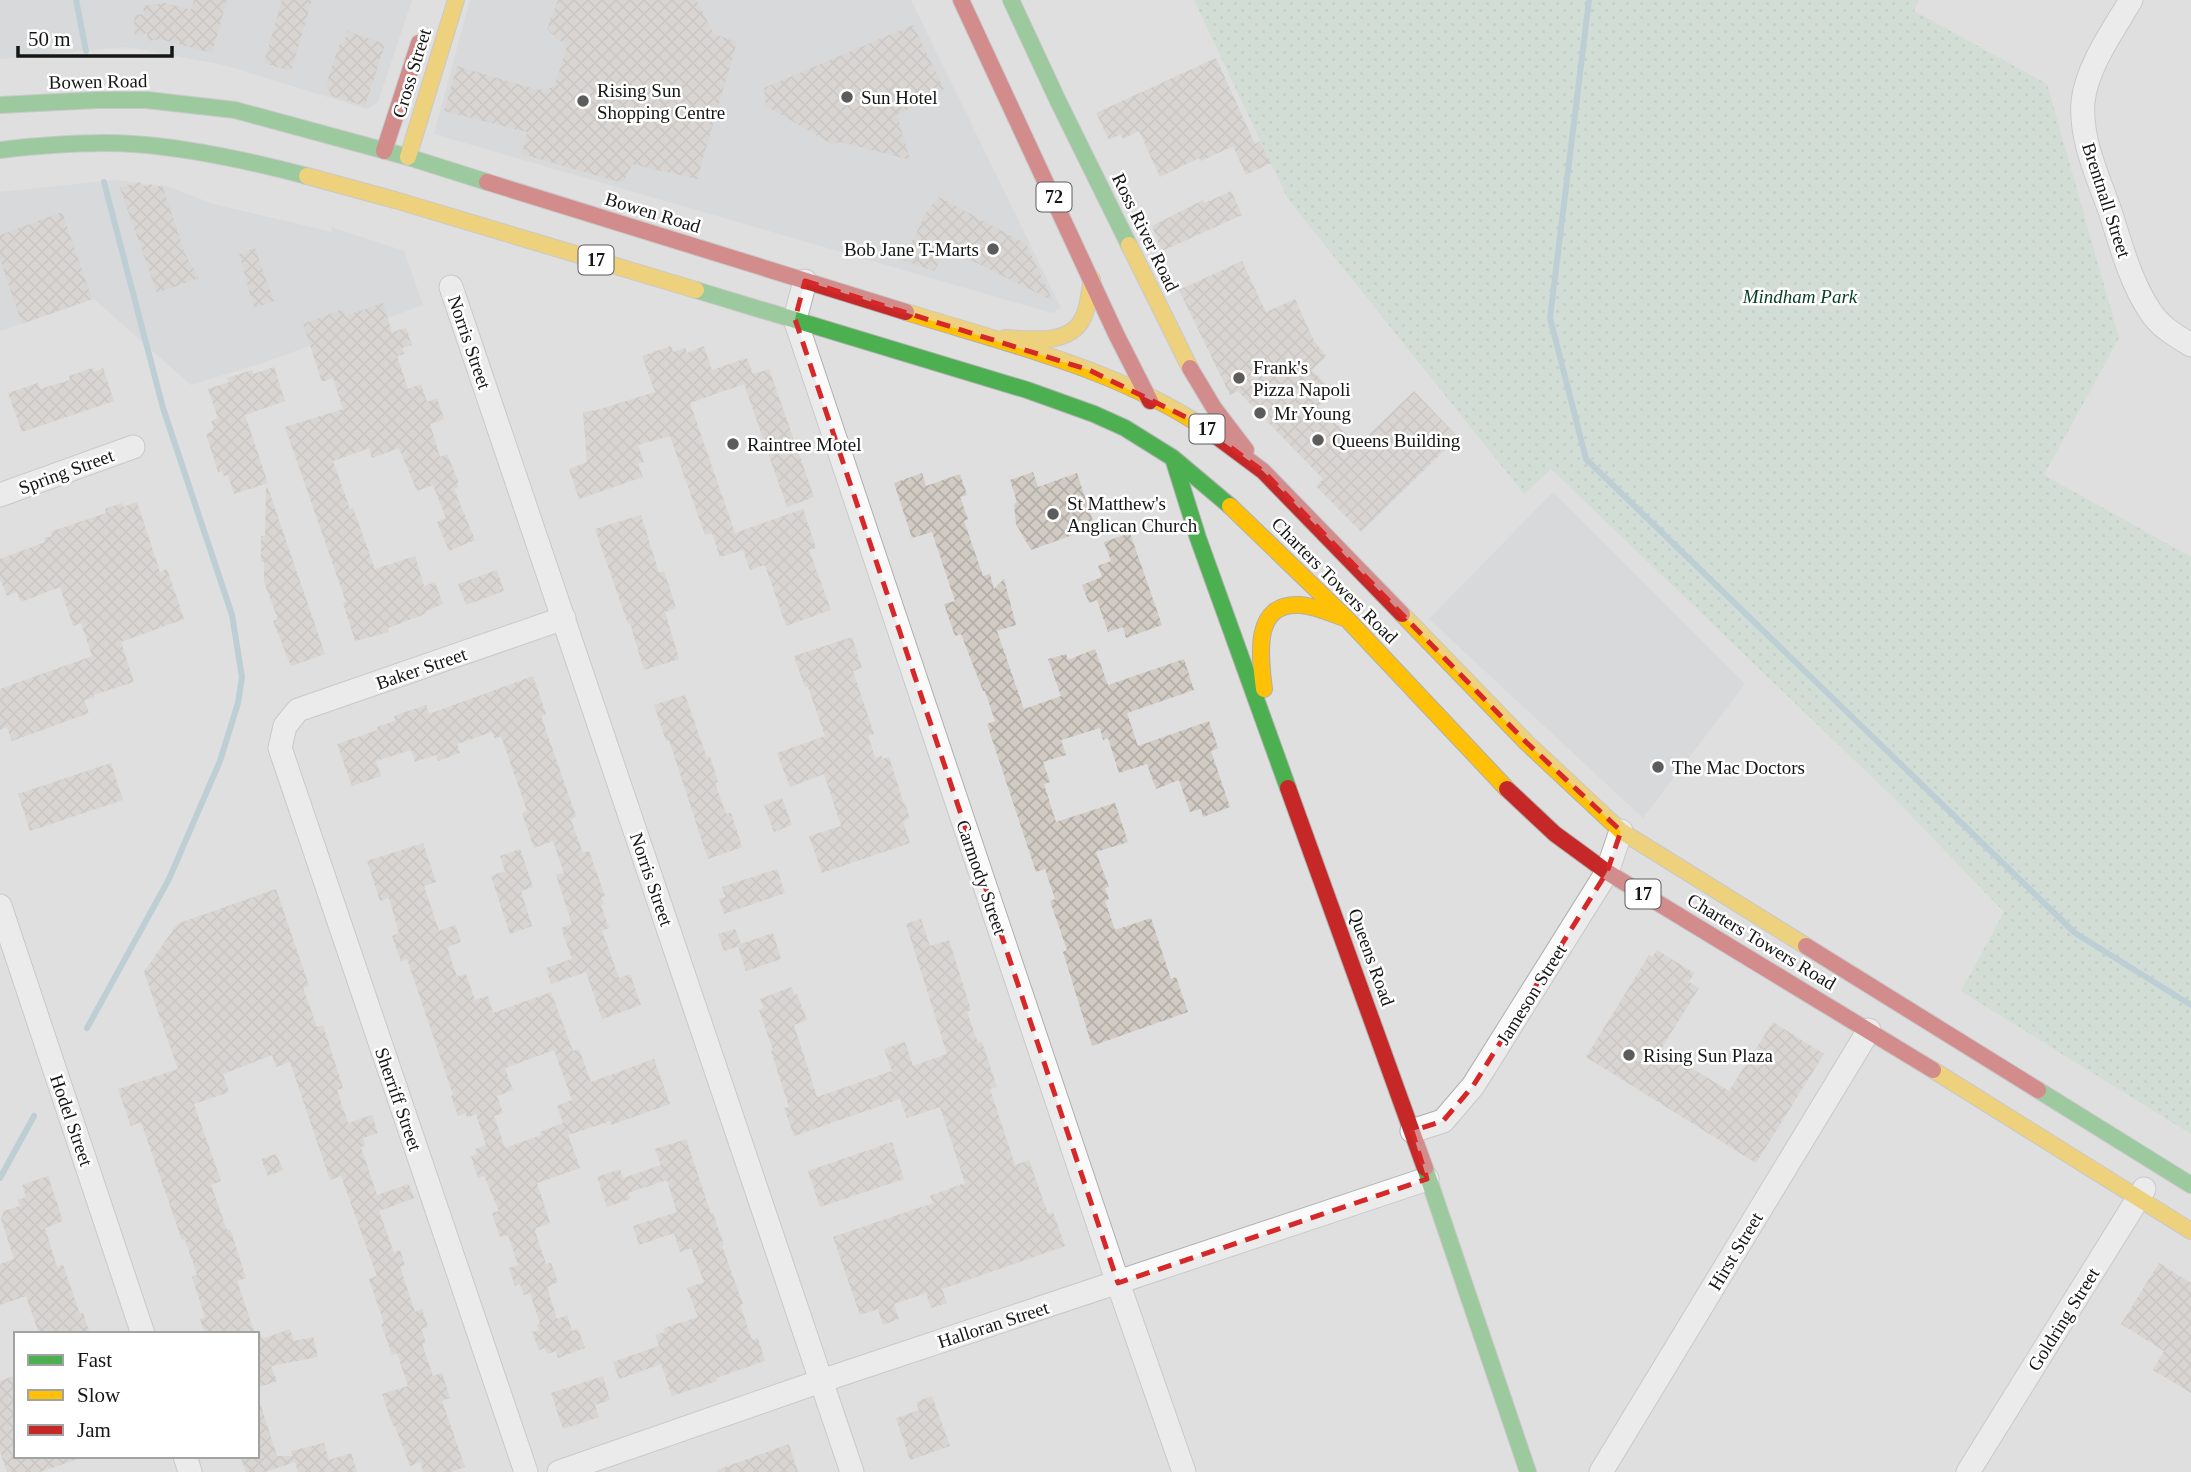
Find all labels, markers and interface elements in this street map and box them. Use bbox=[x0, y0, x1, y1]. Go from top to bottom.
scale bar bbox=[18, 14, 172, 58]
street label: Cross Street bbox=[388, 25, 435, 120]
text: 50 m bbox=[28, 27, 71, 51]
street label: Bowen Road bbox=[48, 70, 148, 93]
place label: Rising Sun Shopping Centre bbox=[597, 80, 725, 123]
place label: Sun Hotel bbox=[861, 87, 938, 108]
marker: Sun Hotel bbox=[839, 89, 855, 105]
marker: Rising Sun Shopping Centre bbox=[575, 93, 591, 109]
street label: Brentnall Street bbox=[2078, 140, 2135, 261]
street label: Ross River Road bbox=[1108, 170, 1183, 295]
road number: 72 bbox=[1036, 182, 1072, 212]
street label: Bowen Road bbox=[603, 188, 704, 237]
place label: Bob Jane T-Marts bbox=[844, 239, 979, 260]
marker: Bob Jane T-Marts bbox=[985, 241, 1001, 257]
road number: 17 bbox=[578, 246, 614, 274]
park label: Mindham Park bbox=[1742, 286, 1858, 307]
street label: Norris Street bbox=[444, 293, 496, 392]
place label: Frank's Pizza Napoli bbox=[1253, 357, 1351, 400]
marker: Frank's Pizza Napoli bbox=[1231, 370, 1247, 386]
place label: Mr Young bbox=[1274, 403, 1352, 424]
marker: Mr Young bbox=[1252, 405, 1268, 421]
road number: 17 bbox=[1190, 414, 1224, 444]
place label: Queens Building bbox=[1332, 430, 1461, 451]
marker: Queens Building bbox=[1310, 432, 1326, 448]
place label: Raintree Motel bbox=[747, 434, 862, 455]
marker: Raintree Motel bbox=[725, 436, 741, 452]
street label: Spring Street bbox=[16, 444, 117, 498]
place label: St Matthew's Anglican Church bbox=[1067, 493, 1198, 536]
marker: St Matthew's Anglican Church bbox=[1045, 506, 1061, 522]
street label: Charters Towers Road bbox=[1267, 513, 1402, 648]
street label: Baker Street bbox=[373, 643, 470, 694]
place label: The Mac Doctors bbox=[1672, 757, 1805, 778]
marker: The Mac Doctors bbox=[1650, 759, 1666, 775]
street label: Carmody Street bbox=[952, 817, 1011, 938]
street label: Norris Street bbox=[626, 830, 678, 929]
road number: 17 bbox=[1626, 880, 1660, 908]
street label: Charters Towers Road bbox=[1684, 889, 1840, 994]
street label: Queens Road bbox=[1344, 906, 1399, 1009]
street label: Jameson Street bbox=[1492, 940, 1571, 1048]
street label: Sherriff Street bbox=[371, 1045, 426, 1154]
place label: Rising Sun Plaza bbox=[1643, 1045, 1773, 1066]
marker: Rising Sun Plaza bbox=[1621, 1047, 1637, 1063]
street label: Hodel Street bbox=[46, 1072, 97, 1169]
street label: Hirst Street bbox=[1704, 1208, 1767, 1294]
street label: Goldring Street bbox=[2023, 1263, 2104, 1375]
street label: Halloran Street bbox=[935, 1296, 1052, 1352]
legend bbox=[14, 1332, 259, 1458]
text: Fast bbox=[77, 1348, 112, 1372]
text: Slow bbox=[77, 1383, 121, 1407]
text: Jam bbox=[77, 1418, 111, 1442]

